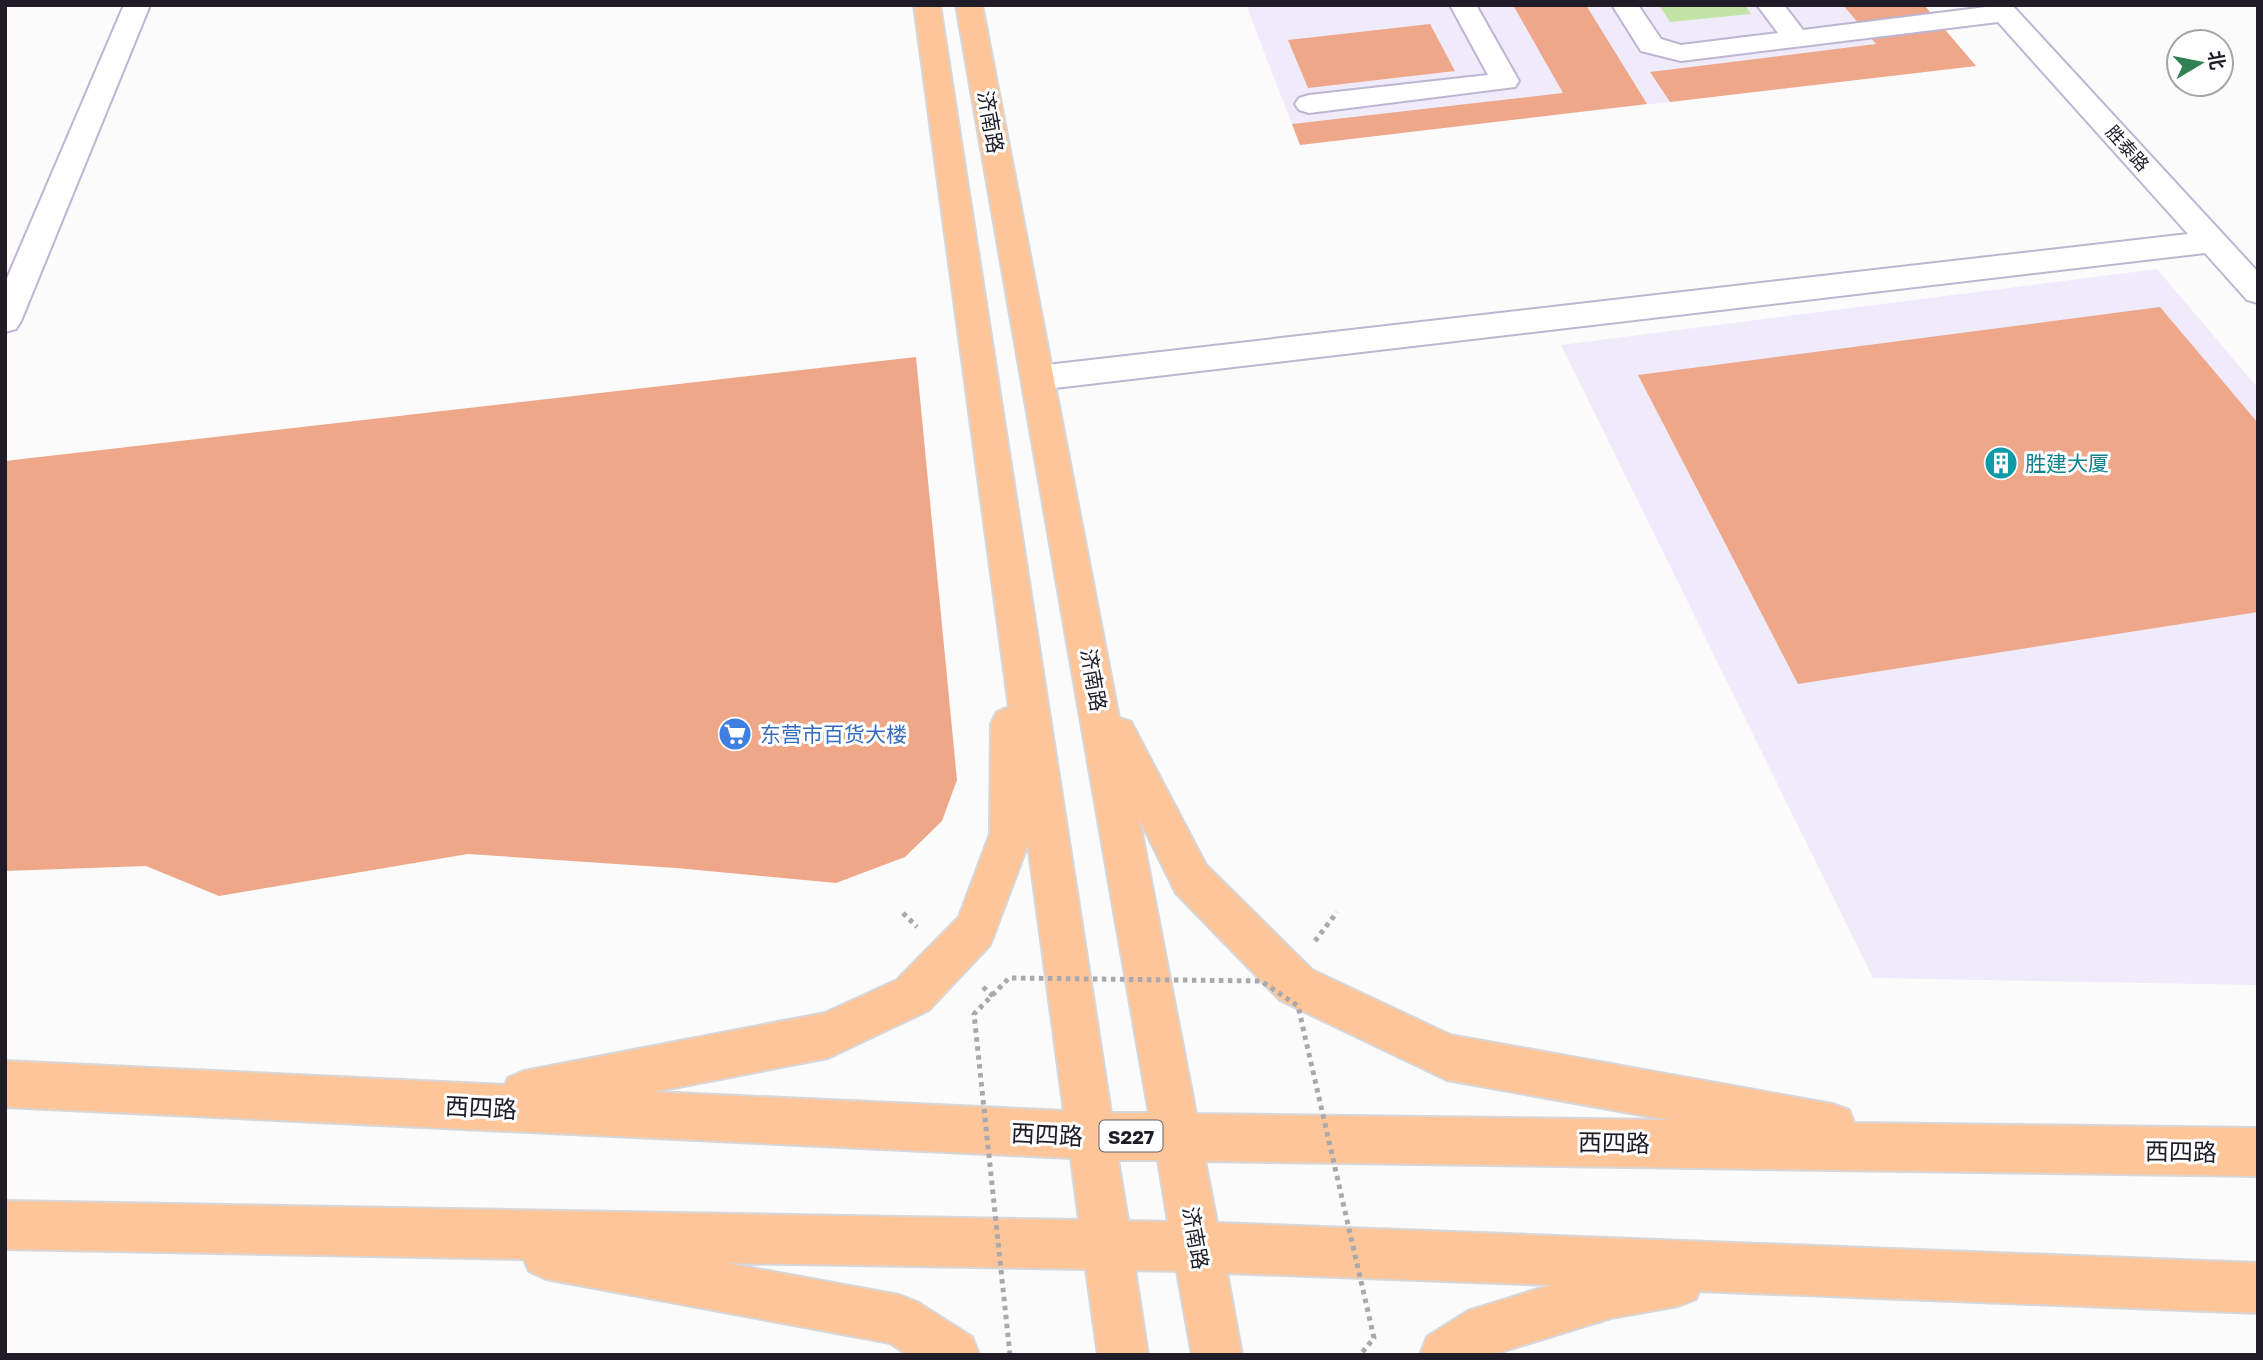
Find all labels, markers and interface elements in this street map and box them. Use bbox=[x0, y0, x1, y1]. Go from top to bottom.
north arrow bbox=[2165, 28, 2235, 98]
text: 北 bbox=[2204, 49, 2230, 71]
street label: 济南路 bbox=[973, 89, 1009, 155]
street label: 胜泰路 bbox=[2102, 121, 2154, 175]
building icon: 胜建大厦 bbox=[1982, 444, 2020, 482]
place label: 胜建大厦 bbox=[2025, 450, 2109, 476]
street label: 济南路 bbox=[1076, 647, 1112, 713]
supermarket icon: 东营市百货大楼 bbox=[716, 715, 754, 753]
place label: 东营市百货大楼 bbox=[760, 721, 907, 747]
street label: 西四路 bbox=[444, 1091, 518, 1123]
street label: 西四路 bbox=[1010, 1118, 1084, 1150]
road number: S227 bbox=[1100, 1120, 1162, 1152]
street label: 西四路 bbox=[1578, 1127, 1650, 1157]
street label: 西四路 bbox=[2145, 1136, 2217, 1166]
street label: 济南路 bbox=[1178, 1205, 1214, 1271]

